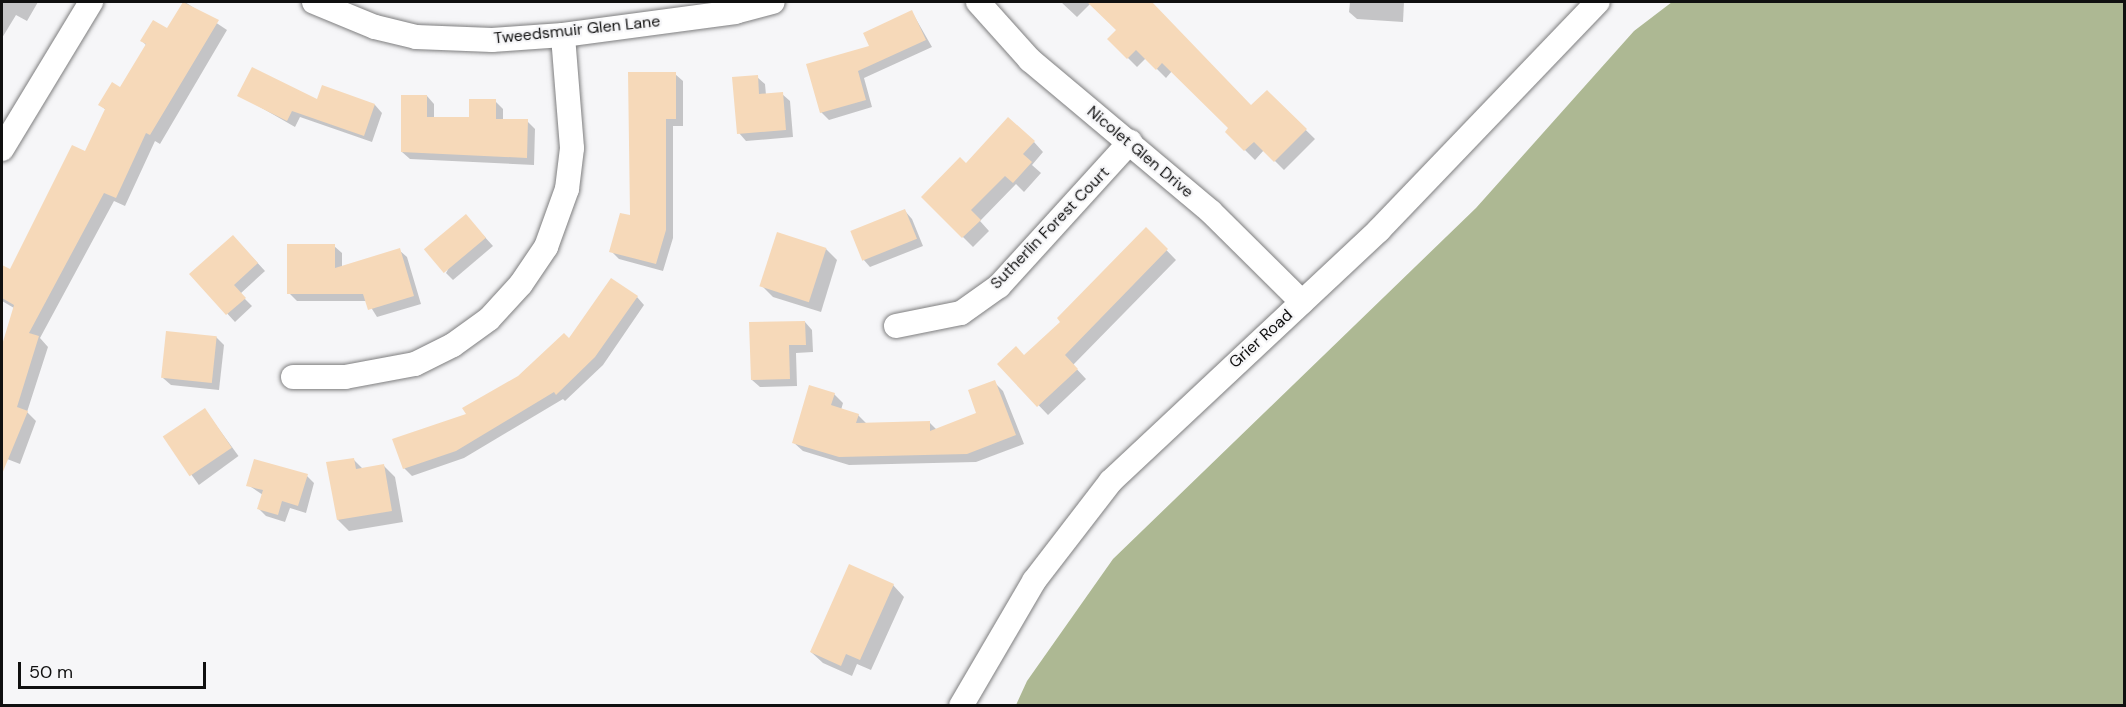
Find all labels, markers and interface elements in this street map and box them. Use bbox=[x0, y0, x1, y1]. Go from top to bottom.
street label: Tweedsmuir Glen Lane bbox=[493, 12, 661, 48]
street label: Nicolet Glen Drive bbox=[1083, 102, 1197, 202]
street label: Sutherlin Forest Court bbox=[987, 163, 1113, 293]
street label: Grier Road bbox=[1225, 306, 1297, 372]
scale bar bbox=[21, 650, 208, 688]
text: 50 m bbox=[29, 660, 73, 684]

